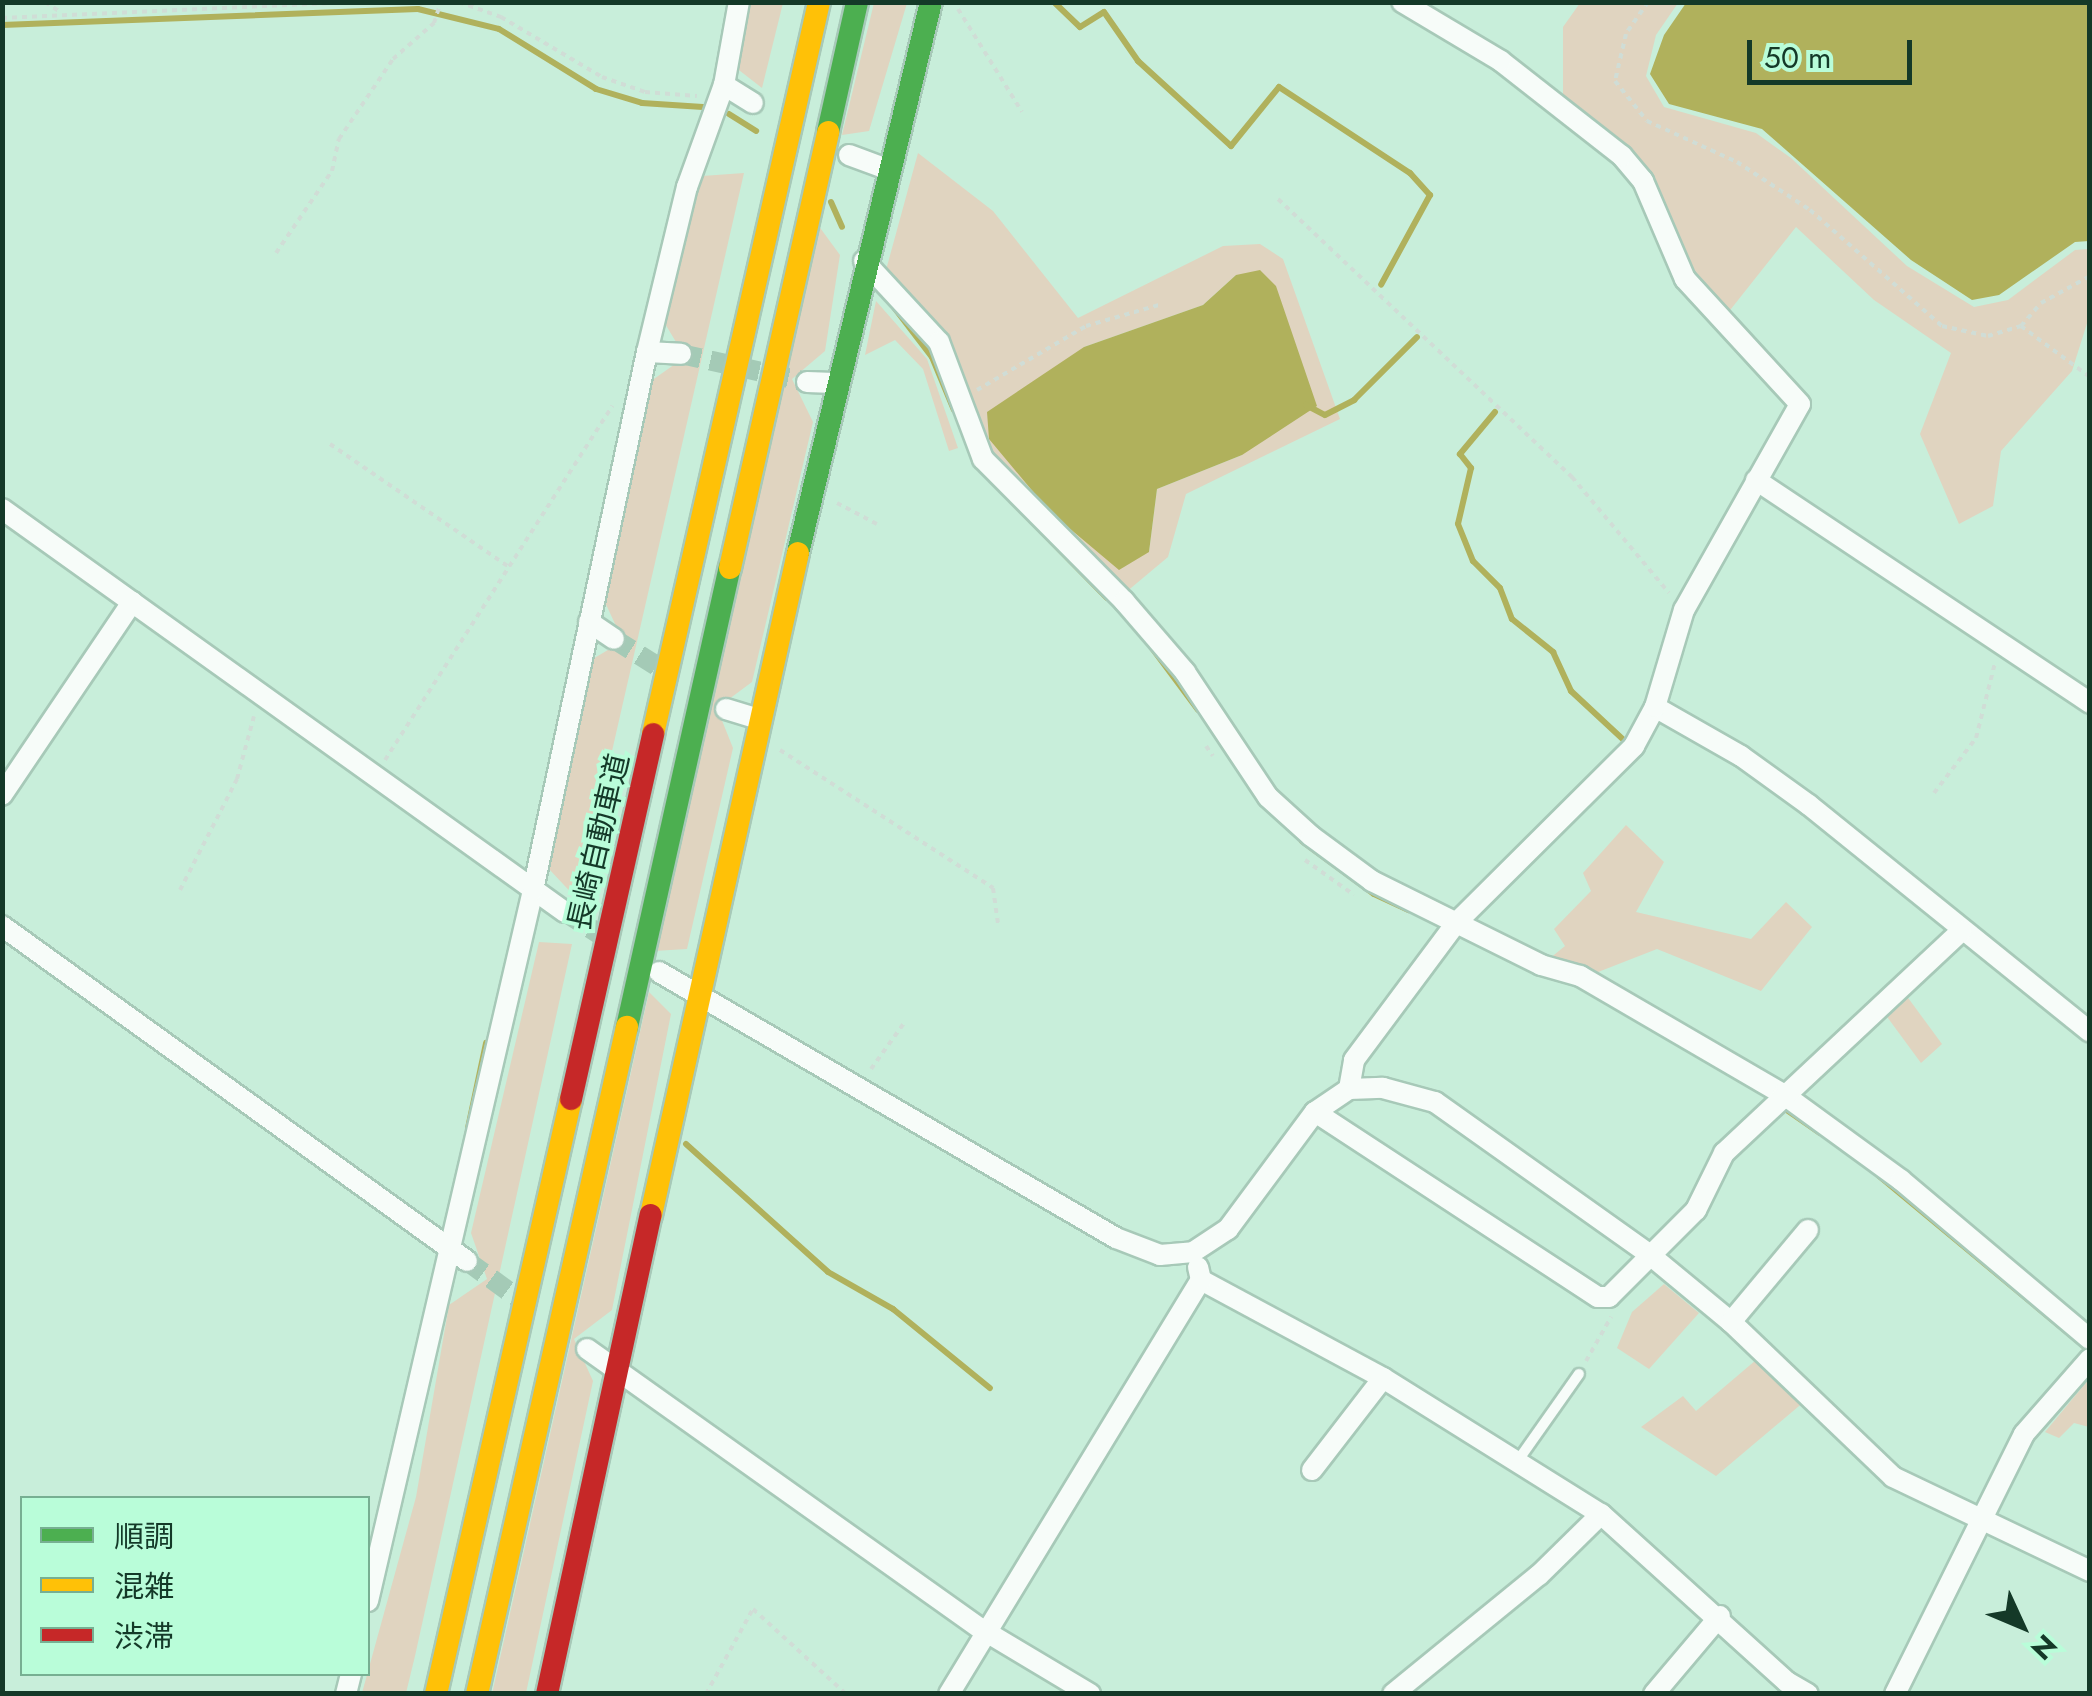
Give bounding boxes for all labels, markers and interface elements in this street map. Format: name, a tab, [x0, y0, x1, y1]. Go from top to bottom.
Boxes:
scale bar	[1752, 20, 1917, 82]
text: 50 m	[1764, 36, 1831, 79]
street label: 長崎自動車道	[561, 750, 637, 934]
legend	[20, 1496, 370, 1676]
text: 順調	[114, 1515, 174, 1558]
text: 混雑	[114, 1565, 174, 1608]
north arrow	[1972, 1576, 2072, 1676]
text: 渋滞	[114, 1615, 174, 1658]
text: N	[2021, 1625, 2066, 1669]

